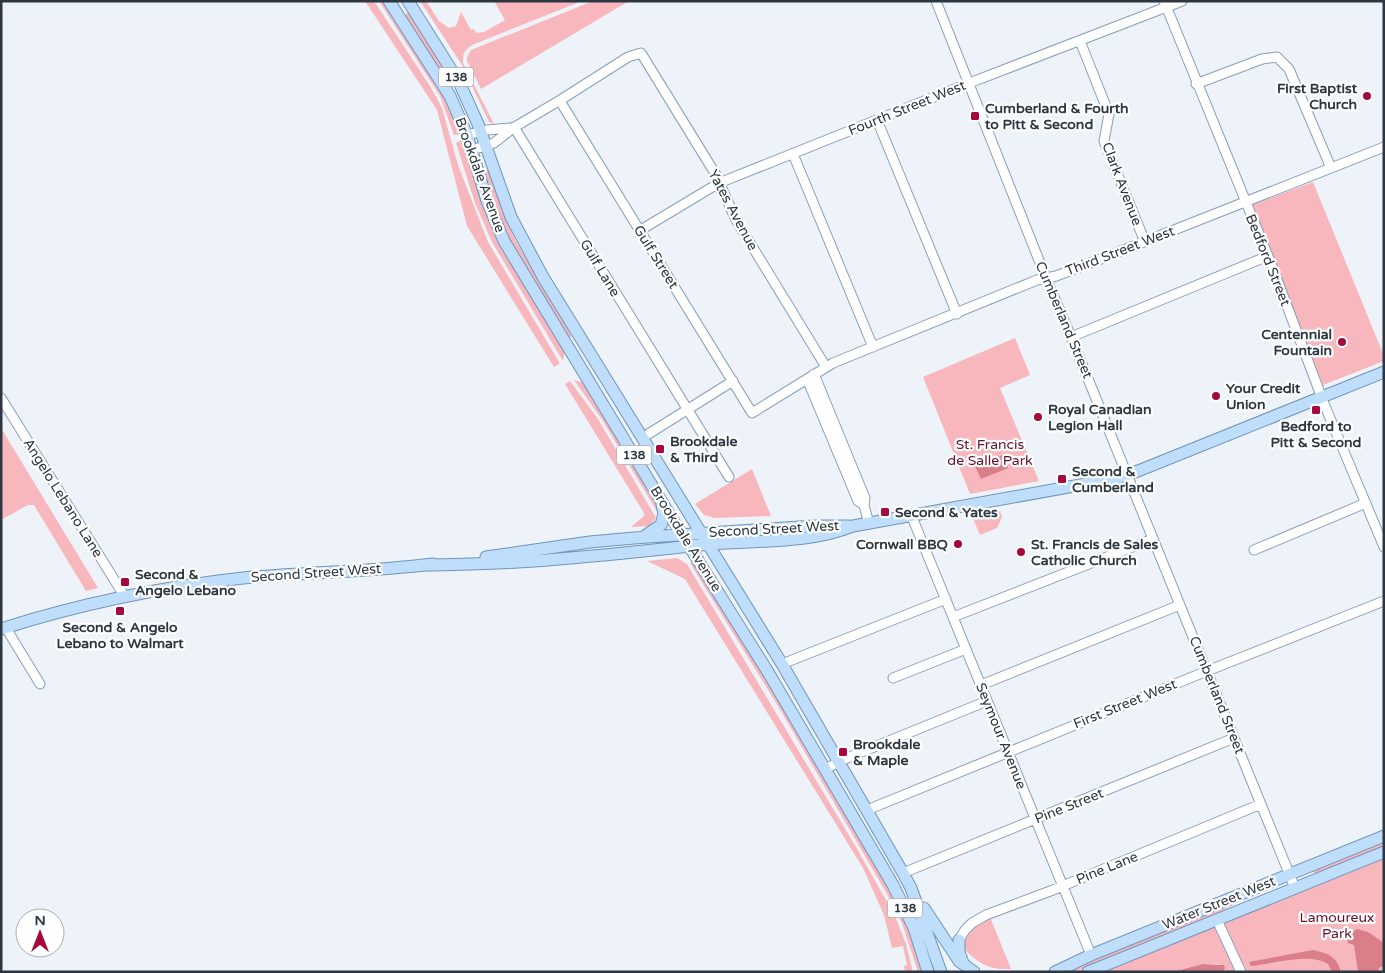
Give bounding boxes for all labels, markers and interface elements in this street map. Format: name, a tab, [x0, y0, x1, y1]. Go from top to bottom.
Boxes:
road number: 138	[438, 68, 474, 86]
street label: Fourth Street West	[846, 76, 969, 139]
place label: First Baptist Church	[1277, 80, 1358, 113]
marker: First Baptist Church	[1361, 90, 1373, 102]
place label: Cumberland & Fourth to Pitt & Second	[984, 100, 1129, 133]
marker: Cumberland & Fourth to Pitt & Second	[969, 110, 981, 122]
street label: Brookdale Avenue	[451, 115, 509, 235]
street label: Clark Avenue	[1098, 140, 1146, 228]
street label: Yates Avenue	[705, 167, 761, 253]
street label: Bedford Street	[1242, 212, 1294, 309]
street label: Gulf Street	[630, 222, 683, 292]
street label: Third Street West	[1063, 222, 1177, 280]
street label: Gulf Lane	[576, 236, 624, 300]
street label: Cumberland Street	[1032, 259, 1097, 382]
place label: Centennial Fountain	[1261, 326, 1332, 359]
marker: Centennial Fountain	[1336, 336, 1348, 348]
place label: Your Credit Union	[1226, 380, 1301, 413]
marker: Your Credit Union	[1210, 390, 1222, 402]
place label: Royal Canadian Legion Hall	[1048, 401, 1152, 434]
marker: Bedford to Pitt & Second	[1310, 404, 1322, 416]
marker: Royal Canadian Legion Hall	[1032, 411, 1044, 423]
place label: Bedford to Pitt & Second	[1271, 418, 1362, 451]
place label: Brookdale & Third	[670, 433, 737, 466]
street label: Angelo Lebano Lane	[19, 435, 107, 561]
park label: St. Francis de Salle Park	[947, 436, 1033, 469]
marker: Brookdale & Third	[654, 443, 666, 455]
road number: 138	[616, 446, 652, 464]
place label: Second & Cumberland	[1072, 463, 1154, 496]
marker: Second & Cumberland	[1056, 473, 1068, 485]
street label: Brookdale Avenue	[647, 483, 725, 595]
place label: Second & Yates	[895, 504, 998, 521]
marker: Second & Yates	[879, 506, 891, 518]
street label: Second Street West	[708, 517, 840, 541]
place label: Cornwall BBQ	[856, 536, 948, 553]
place label: St. Francis de Sales Catholic Church	[1031, 536, 1158, 569]
marker: Cornwall BBQ	[952, 538, 964, 550]
marker: St. Francis de Sales Catholic Church	[1015, 546, 1027, 558]
street label: Second Street West	[250, 560, 382, 586]
place label: Second & Angelo Lebano	[135, 566, 236, 599]
marker: Second & Angelo Lebano	[119, 576, 131, 588]
marker: Second & Angelo Lebano to Walmart	[114, 605, 126, 617]
place label: Second & Angelo Lebano to Walmart	[56, 619, 184, 652]
street label: Cumberland Street	[1186, 634, 1249, 757]
street label: First Street West	[1071, 675, 1180, 732]
street label: Seymour Avenue	[972, 680, 1030, 792]
place label: Brookdale & Maple	[853, 736, 920, 769]
marker: Brookdale & Maple	[837, 746, 849, 758]
street label: Pine Street	[1032, 784, 1107, 828]
street label: Pine Lane	[1074, 848, 1141, 888]
street label: Water Street West	[1160, 872, 1279, 933]
road number: 138	[888, 898, 922, 918]
north arrow	[15, 908, 65, 958]
park label: Lamoureux Park	[1300, 909, 1374, 942]
text: N	[34, 912, 46, 929]

